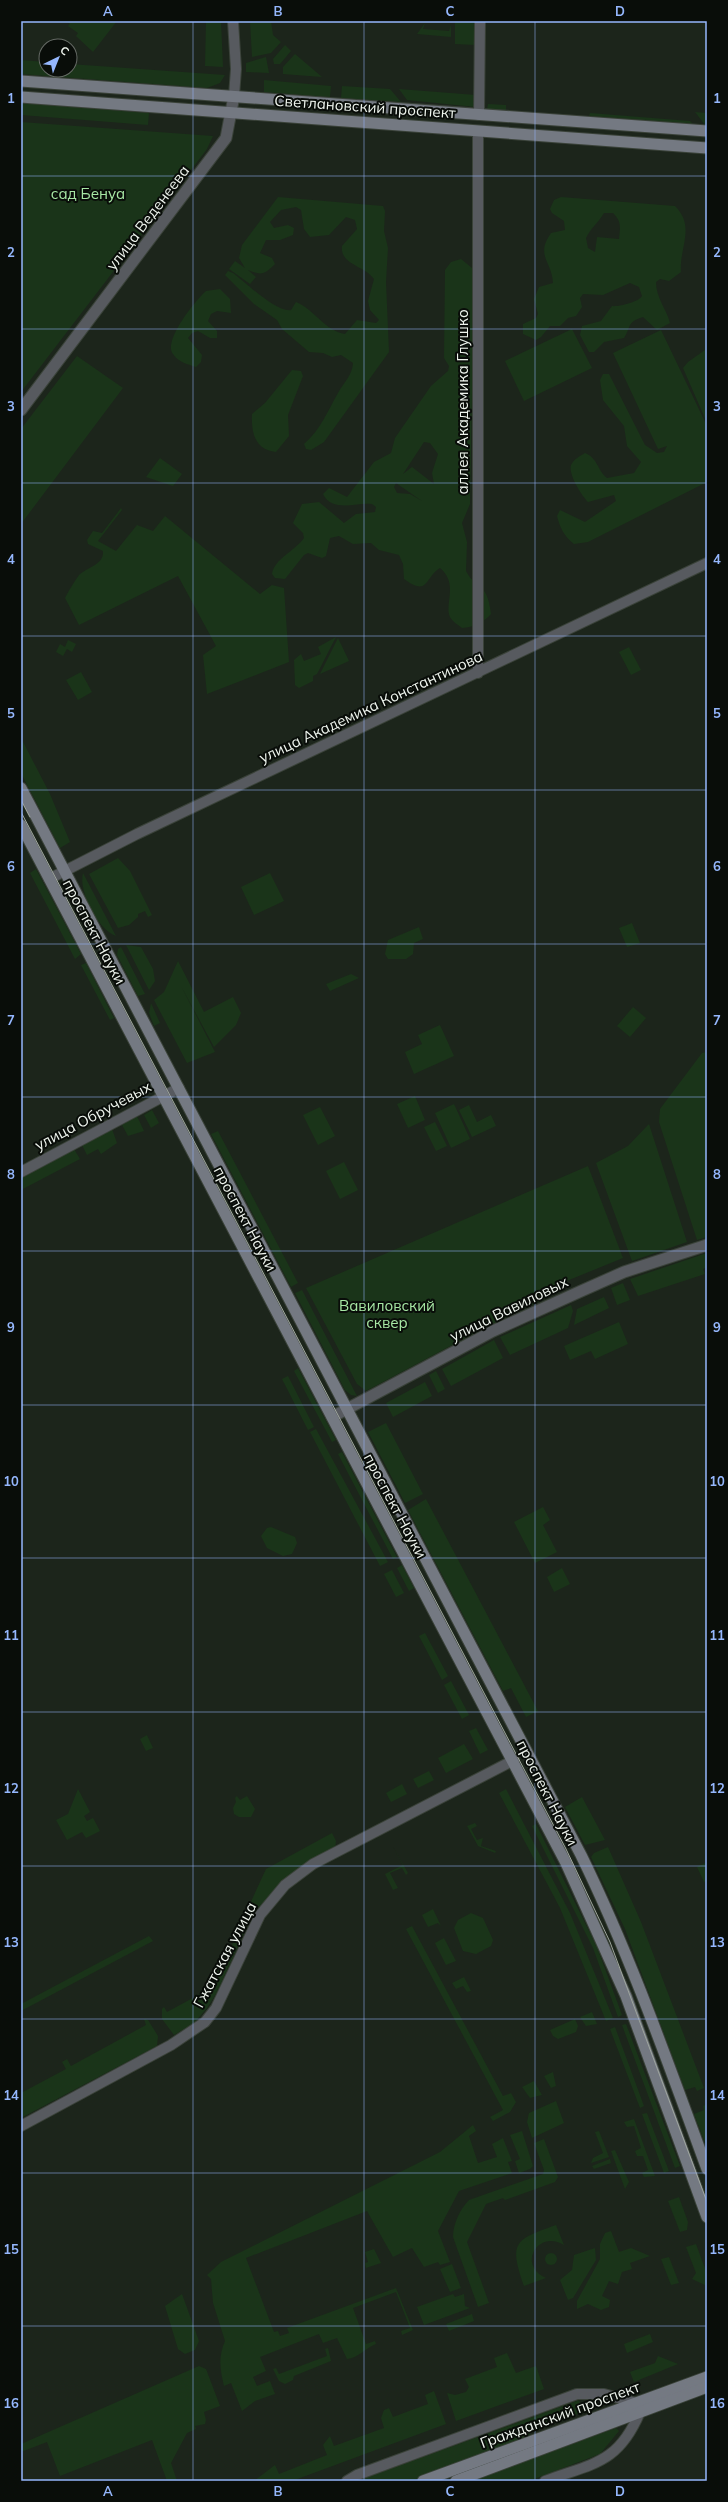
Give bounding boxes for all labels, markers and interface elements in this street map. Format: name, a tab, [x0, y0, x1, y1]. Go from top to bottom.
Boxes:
text: A	[103, 3, 113, 19]
text: B	[274, 3, 283, 19]
text: C	[446, 3, 455, 19]
text: D	[615, 3, 625, 19]
north arrow	[38, 38, 78, 78]
text: С	[57, 43, 73, 59]
text: 1	[7, 90, 15, 106]
text: 1	[713, 90, 721, 106]
street label: Светлановский проспект	[274, 91, 456, 122]
street label: улица Веденеева	[102, 161, 193, 274]
park label: сад Бенуа	[51, 184, 125, 203]
text: 2	[7, 244, 15, 260]
text: 2	[713, 244, 721, 260]
street label: аллея Академика Глушко	[453, 309, 472, 495]
text: 3	[7, 398, 15, 414]
text: 3	[713, 398, 721, 414]
text: 4	[7, 551, 15, 567]
text: 4	[713, 551, 721, 567]
street label: улица Академика Константинова	[256, 646, 486, 767]
text: 5	[7, 705, 15, 721]
text: 5	[713, 705, 721, 721]
text: 6	[7, 858, 15, 874]
text: 6	[713, 858, 721, 874]
street label: проспект Науки	[59, 876, 130, 988]
text: 7	[7, 1012, 15, 1028]
text: 7	[713, 1012, 721, 1028]
street label: улица Обручевых	[31, 1077, 154, 1154]
street label: проспект Науки	[210, 1163, 281, 1275]
text: 8	[7, 1166, 15, 1182]
text: 8	[713, 1166, 721, 1182]
street label: улица Вавиловых	[446, 1272, 571, 1345]
park label: Вавиловский сквер	[339, 1296, 435, 1332]
text: 9	[7, 1319, 15, 1335]
text: 9	[713, 1319, 721, 1335]
street label: проспект Науки	[360, 1450, 431, 1562]
text: 10	[3, 1473, 19, 1489]
text: 10	[709, 1473, 725, 1489]
text: 11	[3, 1627, 19, 1643]
text: 11	[709, 1627, 725, 1643]
street label: проспект Науки	[513, 1737, 582, 1849]
text: 12	[3, 1780, 19, 1796]
text: 12	[709, 1780, 725, 1796]
street label: Гжатская улица	[189, 1899, 260, 2011]
text: 13	[3, 1934, 19, 1950]
text: 13	[709, 1934, 725, 1950]
text: 14	[3, 2087, 19, 2103]
text: 14	[709, 2087, 725, 2103]
text: 15	[3, 2241, 19, 2257]
text: 15	[709, 2241, 725, 2257]
street label: Гражданский проспект	[477, 2377, 643, 2452]
text: 16	[3, 2395, 19, 2411]
text: 16	[709, 2395, 725, 2411]
text: A	[103, 2483, 113, 2499]
text: B	[274, 2483, 283, 2499]
text: C	[446, 2483, 455, 2499]
text: D	[615, 2483, 625, 2499]

